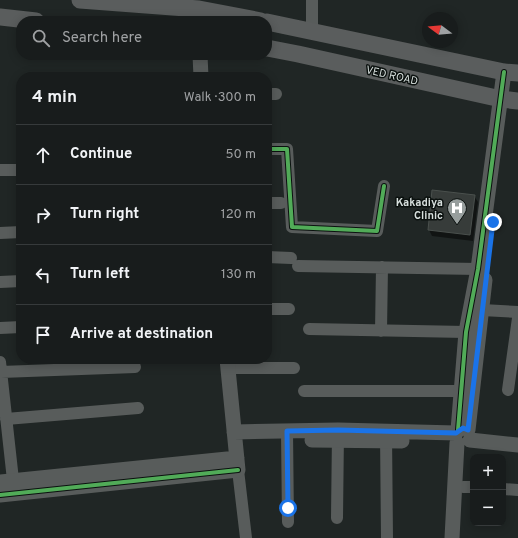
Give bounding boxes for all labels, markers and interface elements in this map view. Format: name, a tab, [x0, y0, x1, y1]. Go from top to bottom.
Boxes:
north arrow	[422, 12, 458, 48]
search box	[16, 16, 272, 60]
icon: search	[30, 27, 52, 49]
text: Search here	[62, 29, 142, 48]
street label: VED ROAD	[364, 63, 419, 89]
text: 4 min	[32, 87, 77, 109]
text: Walk · 300 m	[184, 90, 256, 106]
icon: ahead	[32, 144, 54, 166]
text: Continue	[70, 145, 132, 164]
text: 50 m	[226, 147, 256, 163]
place label: Kakadiya Clinic	[396, 196, 443, 223]
hospital icon: Kakadiya Clinic	[446, 197, 468, 225]
icon: right	[32, 204, 54, 226]
text: Turn right	[70, 205, 139, 224]
text: 120 m	[221, 207, 256, 223]
route end	[484, 213, 502, 231]
icon: left	[32, 264, 54, 286]
text: Turn left	[70, 265, 130, 284]
text: 130 m	[221, 267, 256, 283]
icon: arrive	[32, 324, 54, 346]
text: Arrive at destination	[70, 325, 213, 344]
map controls	[470, 454, 506, 526]
button: +	[470, 454, 506, 490]
button: −	[470, 490, 506, 526]
route start	[279, 499, 297, 517]

